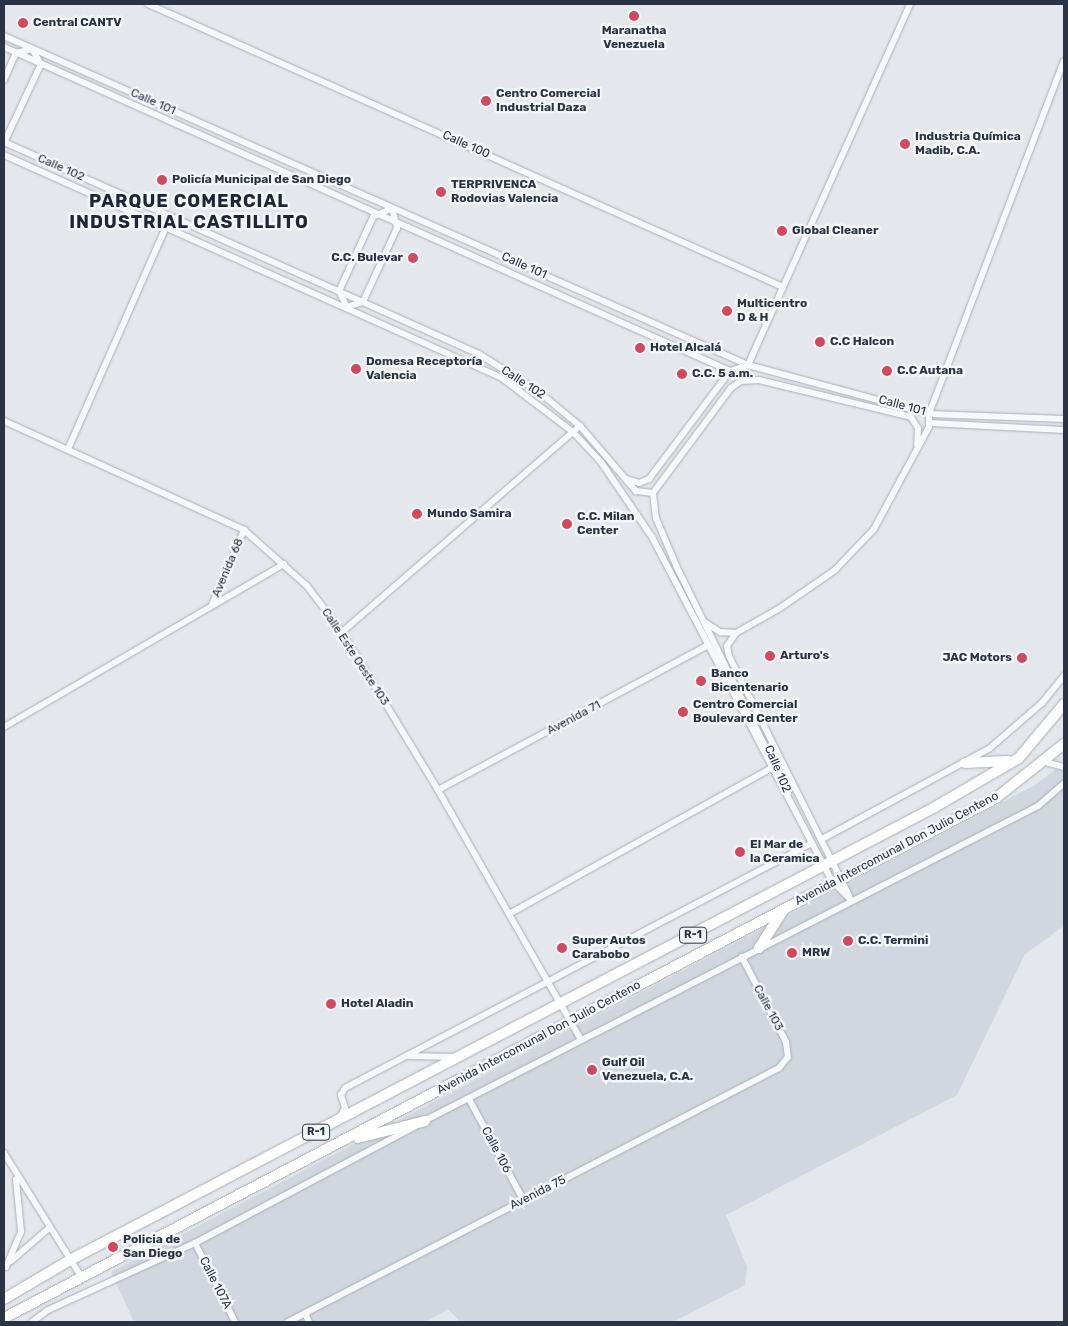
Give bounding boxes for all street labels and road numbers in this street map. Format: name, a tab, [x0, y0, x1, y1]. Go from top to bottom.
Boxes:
street label: Calle 101	[128, 86, 178, 118]
street label: Calle 100	[440, 128, 492, 162]
street label: Calle 102	[35, 151, 87, 185]
street label: Calle 101	[499, 250, 549, 282]
street label: Calle 102	[498, 363, 548, 403]
street label: Calle 101	[877, 393, 927, 419]
street label: Avenida 68	[209, 536, 247, 600]
street label: Calle Este Oeste 103	[318, 606, 392, 708]
street label: Avenida 71	[545, 698, 603, 738]
street label: Calle 102	[761, 743, 793, 795]
street label: Avenida Intercomunal Don Julio Centeno	[793, 789, 1001, 909]
road number: R-1	[678, 926, 708, 944]
street label: Avenida Intercomunal Don Julio Centeno	[435, 978, 643, 1098]
street label: Calle 103	[750, 983, 786, 1033]
road number: R-1	[301, 1124, 331, 1140]
street label: Calle 106	[478, 1125, 514, 1175]
street label: Avenida 75	[508, 1173, 568, 1213]
street label: Calle 107A	[196, 1255, 234, 1311]

